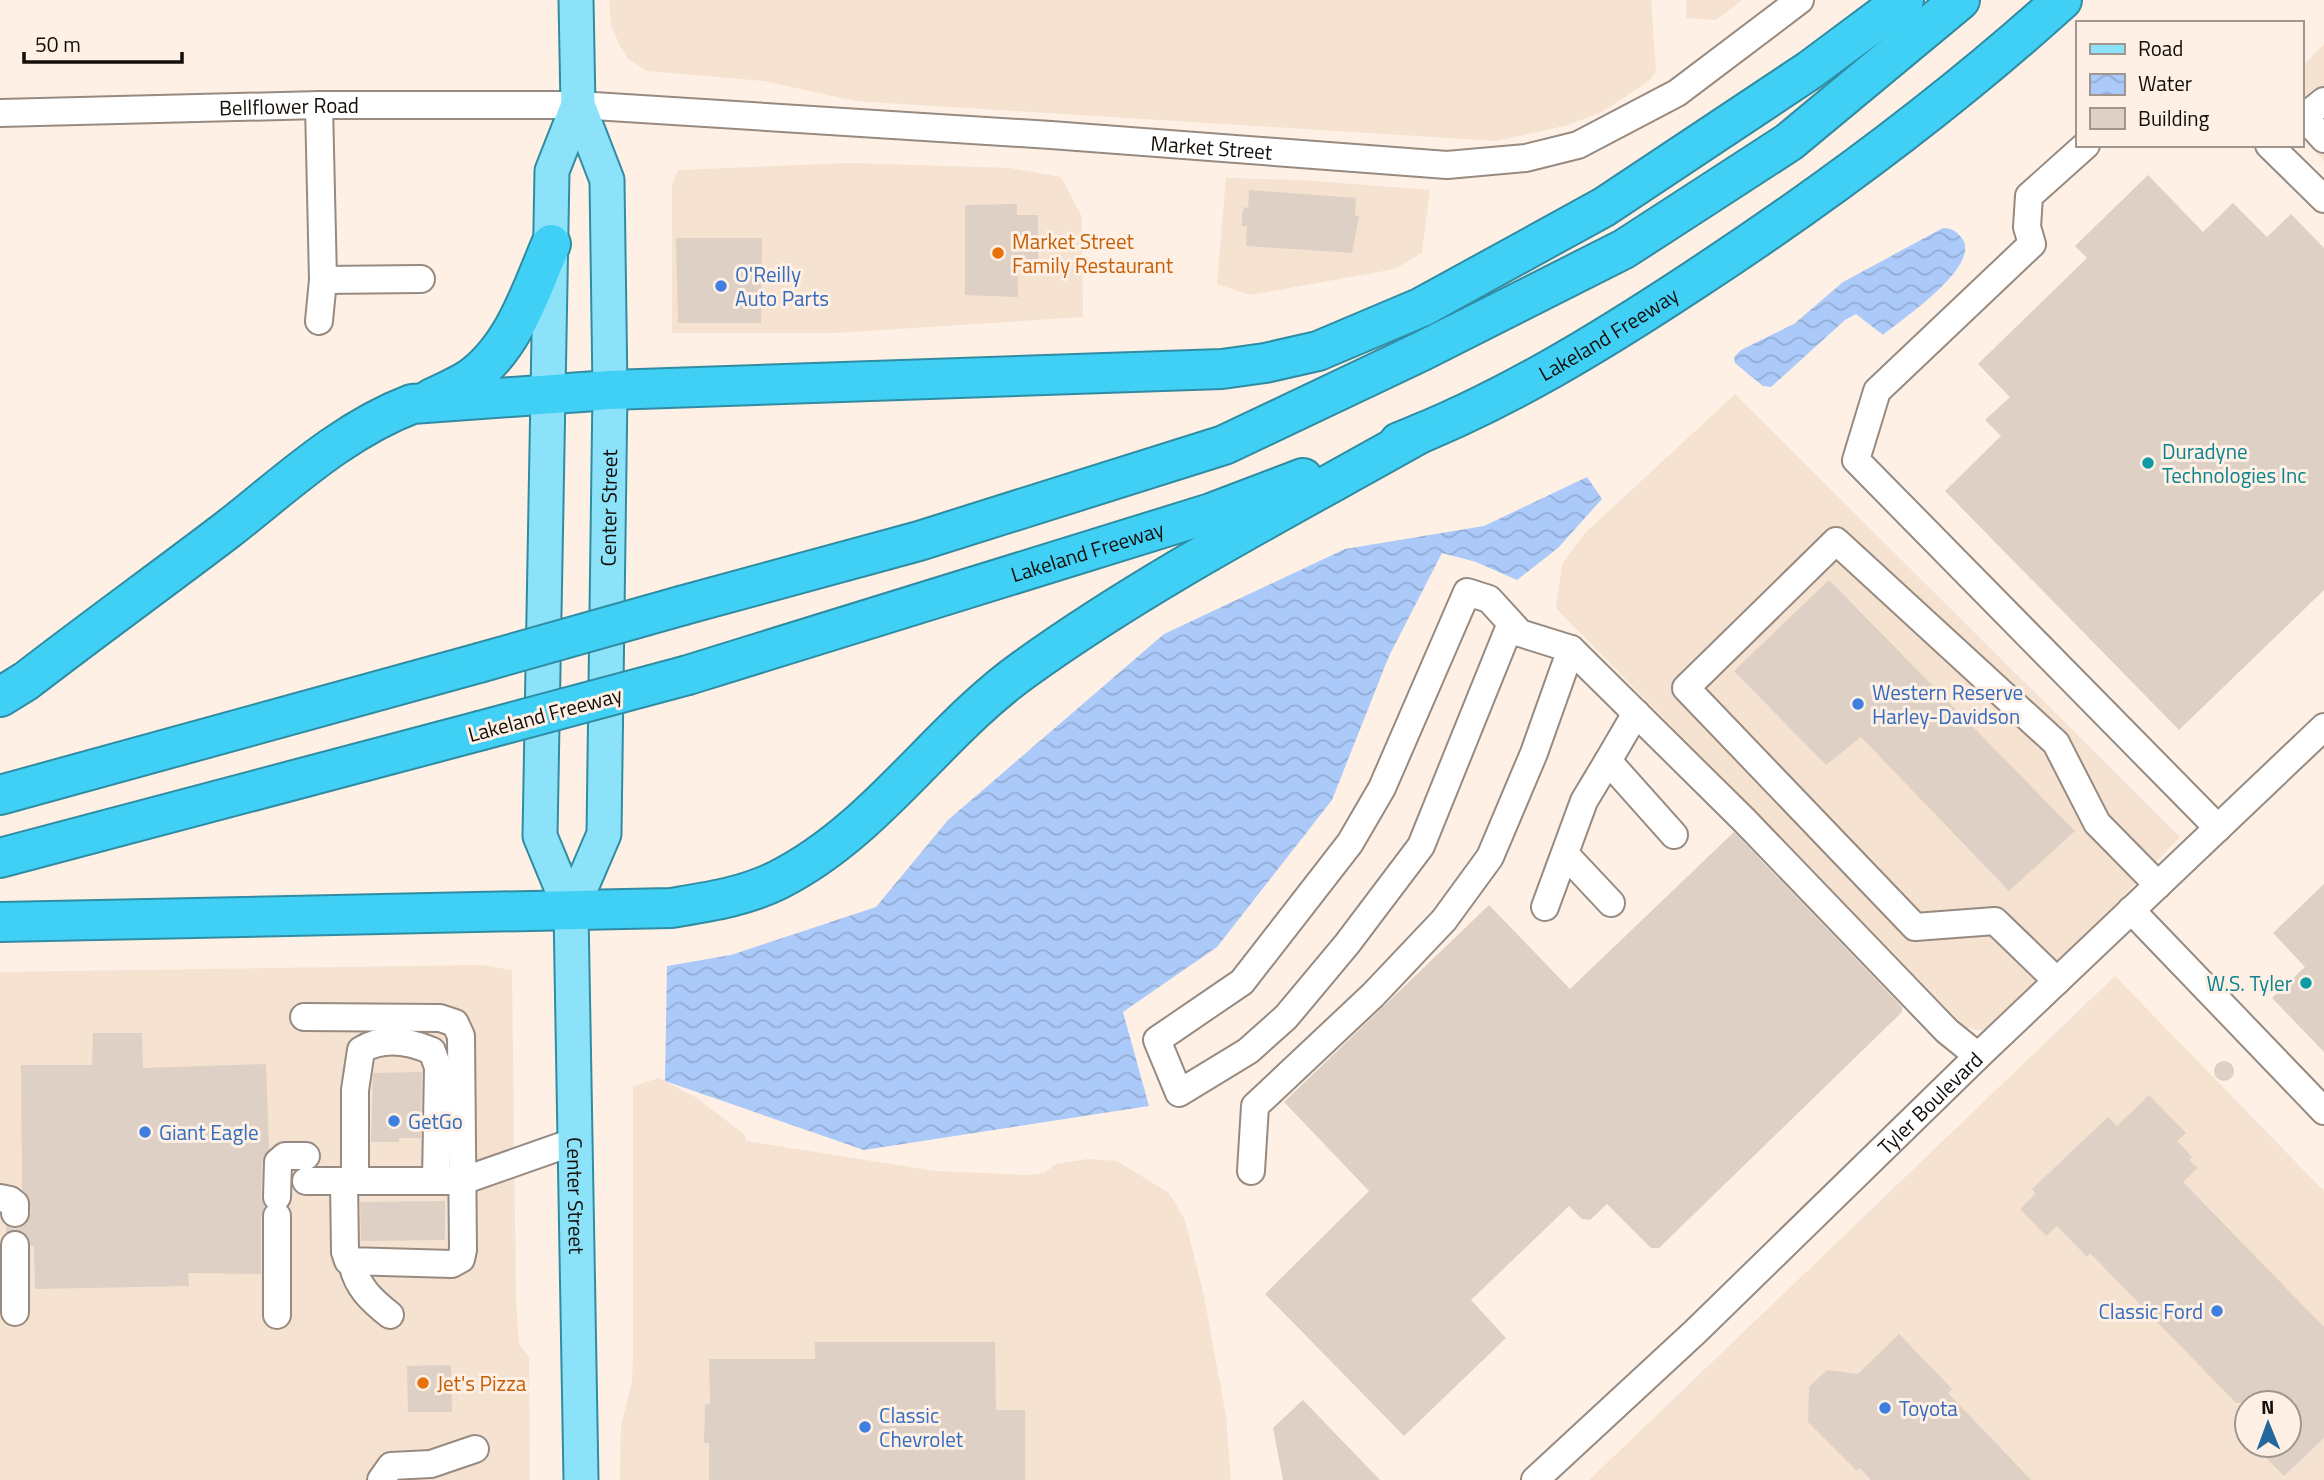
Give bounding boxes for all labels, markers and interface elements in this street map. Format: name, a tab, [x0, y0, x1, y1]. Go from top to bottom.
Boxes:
scale bar	[24, 21, 182, 65]
legend	[2076, 21, 2303, 147]
text: 50 m	[35, 28, 81, 60]
text: Road	[2138, 32, 2183, 64]
text: Water	[2138, 67, 2192, 99]
street label: Bellflower Road	[219, 89, 359, 124]
text: Building	[2138, 102, 2210, 134]
street label: Market Street	[1149, 127, 1274, 168]
place label: Market Street Family Restaurant	[1012, 225, 1174, 281]
marker: Market Street Family Restaurant	[990, 245, 1006, 261]
place label: O'Reilly Auto Parts	[735, 258, 829, 314]
marker: O'Reilly Auto Parts	[713, 278, 729, 294]
street label: Lakeland Freeway	[1533, 279, 1685, 389]
place label: Duradyne Technologies Inc	[2162, 435, 2306, 491]
street label: Center Street	[592, 448, 625, 567]
marker: Duradyne Technologies Inc	[2140, 455, 2156, 471]
street label: Lakeland Freeway	[1007, 513, 1168, 590]
place label: Western Reserve Harley-Davidson	[1872, 676, 2023, 732]
street label: Lakeland Freeway	[464, 678, 626, 750]
marker: Western Reserve Harley-Davidson	[1850, 696, 1866, 712]
place label: W.S. Tyler	[2207, 967, 2292, 999]
marker: W.S. Tyler	[2298, 975, 2314, 991]
street label: Tyler Boulevard	[1870, 1044, 1990, 1162]
place label: GetGo	[408, 1105, 463, 1137]
marker: GetGo	[386, 1113, 402, 1129]
place label: Giant Eagle	[159, 1116, 259, 1148]
marker: Giant Eagle	[137, 1124, 153, 1140]
street label: Center Street	[559, 1137, 593, 1255]
place label: Classic Ford	[2098, 1295, 2203, 1327]
marker: Classic Ford	[2209, 1303, 2225, 1319]
place label: Jet's Pizza	[437, 1367, 527, 1399]
marker: Jet's Pizza	[415, 1375, 431, 1391]
north arrow	[2233, 1389, 2303, 1459]
place label: Toyota	[1899, 1392, 1958, 1424]
text: N	[2261, 1392, 2275, 1421]
place label: Classic Chevrolet	[879, 1399, 964, 1455]
marker: Toyota	[1877, 1400, 1893, 1416]
marker: Classic Chevrolet	[857, 1419, 873, 1435]

